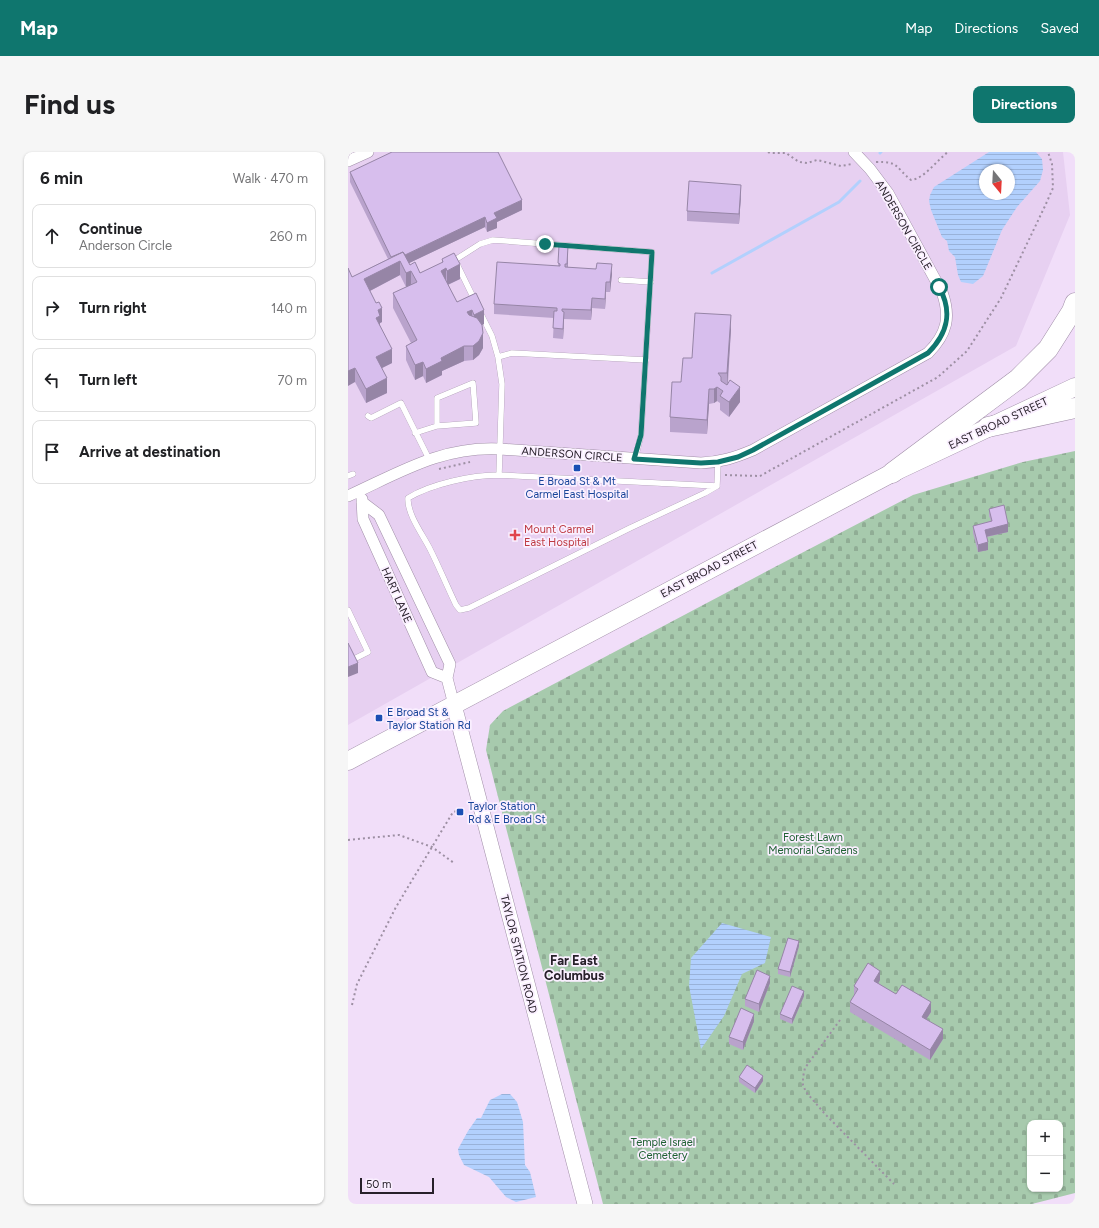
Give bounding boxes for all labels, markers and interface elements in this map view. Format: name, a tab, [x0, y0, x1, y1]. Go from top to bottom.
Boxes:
text: Map	[20, 17, 58, 40]
text: Map	[905, 20, 933, 37]
text: Directions	[955, 20, 1018, 37]
text: Saved	[1040, 20, 1079, 37]
button: Directions	[973, 86, 1075, 123]
text: Find us	[24, 87, 115, 121]
north arrow	[979, 164, 1015, 200]
text: 6 min	[40, 168, 83, 188]
text: Walk · 470 m	[233, 171, 308, 186]
street label: ANDERSON CIRCLE	[873, 178, 935, 272]
text: Continue	[79, 220, 142, 238]
icon: ahead	[41, 225, 63, 247]
text: 260 m	[270, 229, 307, 244]
route end	[536, 235, 554, 253]
text: Anderson Circle	[79, 238, 172, 253]
route start	[930, 278, 948, 296]
icon: right	[41, 297, 63, 319]
text: Turn right	[79, 299, 147, 317]
text: 140 m	[271, 301, 307, 316]
icon: left	[41, 369, 63, 391]
text: Turn left	[79, 371, 137, 389]
text: 70 m	[277, 373, 307, 388]
street label: EAST BROAD STREET	[946, 395, 1050, 452]
icon: arrive	[41, 441, 63, 463]
text: Arrive at destination	[79, 443, 220, 461]
street label: ANDERSON CIRCLE	[521, 444, 623, 465]
marker: E Broad St & Mt Carmel East Hospital	[572, 463, 582, 473]
place label: E Broad St & Mt Carmel East Hospital	[526, 475, 628, 501]
place label: Mount Carmel East Hospital	[524, 523, 594, 549]
marker: Mount Carmel East Hospital	[509, 529, 521, 541]
street label: EAST BROAD STREET	[658, 538, 760, 601]
street label: HART LANE	[378, 565, 415, 625]
place label: E Broad St & Taylor Station Rd	[387, 706, 471, 732]
marker: E Broad St & Taylor Station Rd	[374, 713, 384, 723]
place label: Taylor Station Rd & E Broad St	[468, 800, 546, 826]
marker: Taylor Station Rd & E Broad St	[455, 807, 465, 817]
park label: Forest Lawn Memorial Gardens	[768, 831, 858, 857]
street label: TAYLOR STATION ROAD	[497, 894, 540, 1015]
district label: Far East Columbus	[544, 953, 604, 983]
map controls	[1027, 1120, 1063, 1192]
button: +	[1027, 1120, 1063, 1156]
park label: Temple Israel Cemetery	[631, 1136, 695, 1162]
button: −	[1027, 1156, 1063, 1192]
scale bar	[360, 1176, 434, 1195]
text: 50 m	[366, 1178, 391, 1191]

